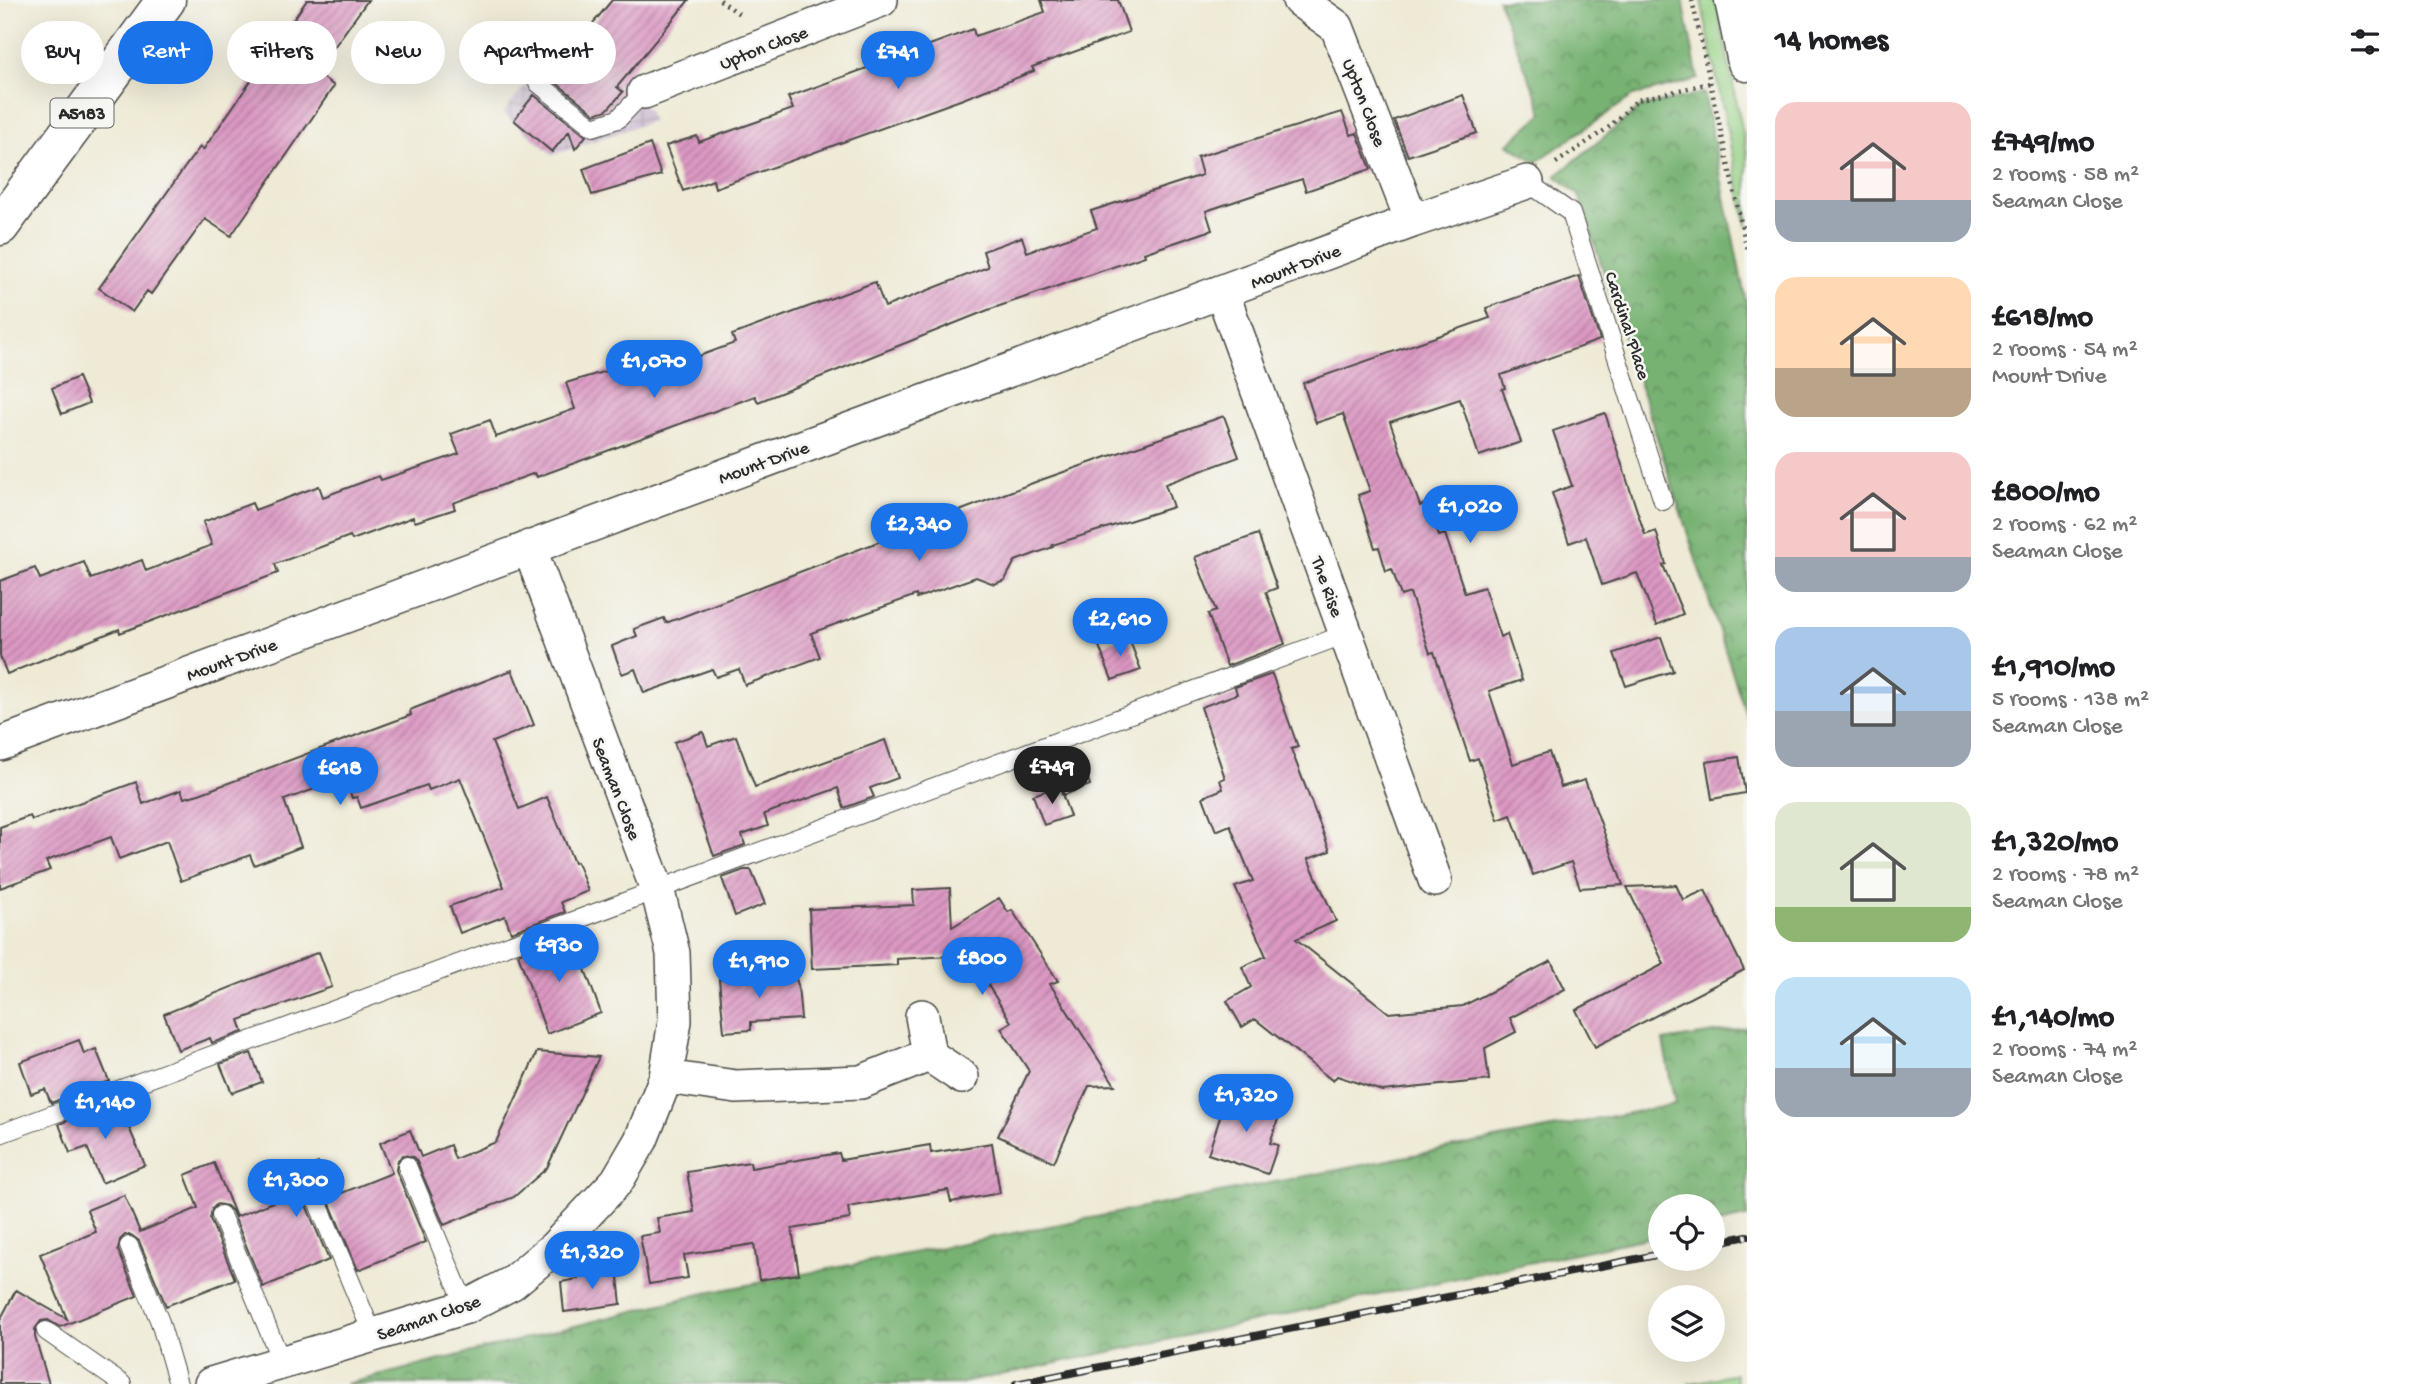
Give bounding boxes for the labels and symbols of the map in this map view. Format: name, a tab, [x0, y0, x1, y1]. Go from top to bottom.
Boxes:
street label: Upton Close	[717, 22, 812, 77]
pin: £741	[857, 32, 939, 91]
street label: Upton Close	[1335, 56, 1390, 151]
road number: A5183	[50, 98, 114, 128]
street label: Mount Drive	[1248, 241, 1345, 296]
street label: Cardinal Place	[1597, 269, 1654, 383]
pin: £1,070	[597, 340, 711, 400]
street label: Mount Drive	[716, 437, 813, 491]
pin: £1,020	[1413, 486, 1527, 545]
pin: £2,340	[862, 504, 976, 563]
street label: The Rise	[1304, 553, 1347, 621]
pin: £2,610	[1063, 598, 1177, 658]
street label: Mount Drive	[184, 634, 281, 688]
street label: Seaman Close	[585, 735, 645, 844]
pin: £749	[1011, 746, 1093, 806]
pin: £618	[299, 748, 381, 807]
pin: £930	[518, 925, 600, 984]
pin: £800	[941, 937, 1023, 997]
pin: £1,910	[702, 940, 816, 1000]
pin: £1,320	[1189, 1074, 1303, 1134]
pin: £1,140	[48, 1082, 162, 1141]
pin: £1,300	[239, 1160, 353, 1219]
pin: £1,320	[535, 1232, 649, 1291]
street label: Seaman Close	[374, 1291, 484, 1348]

